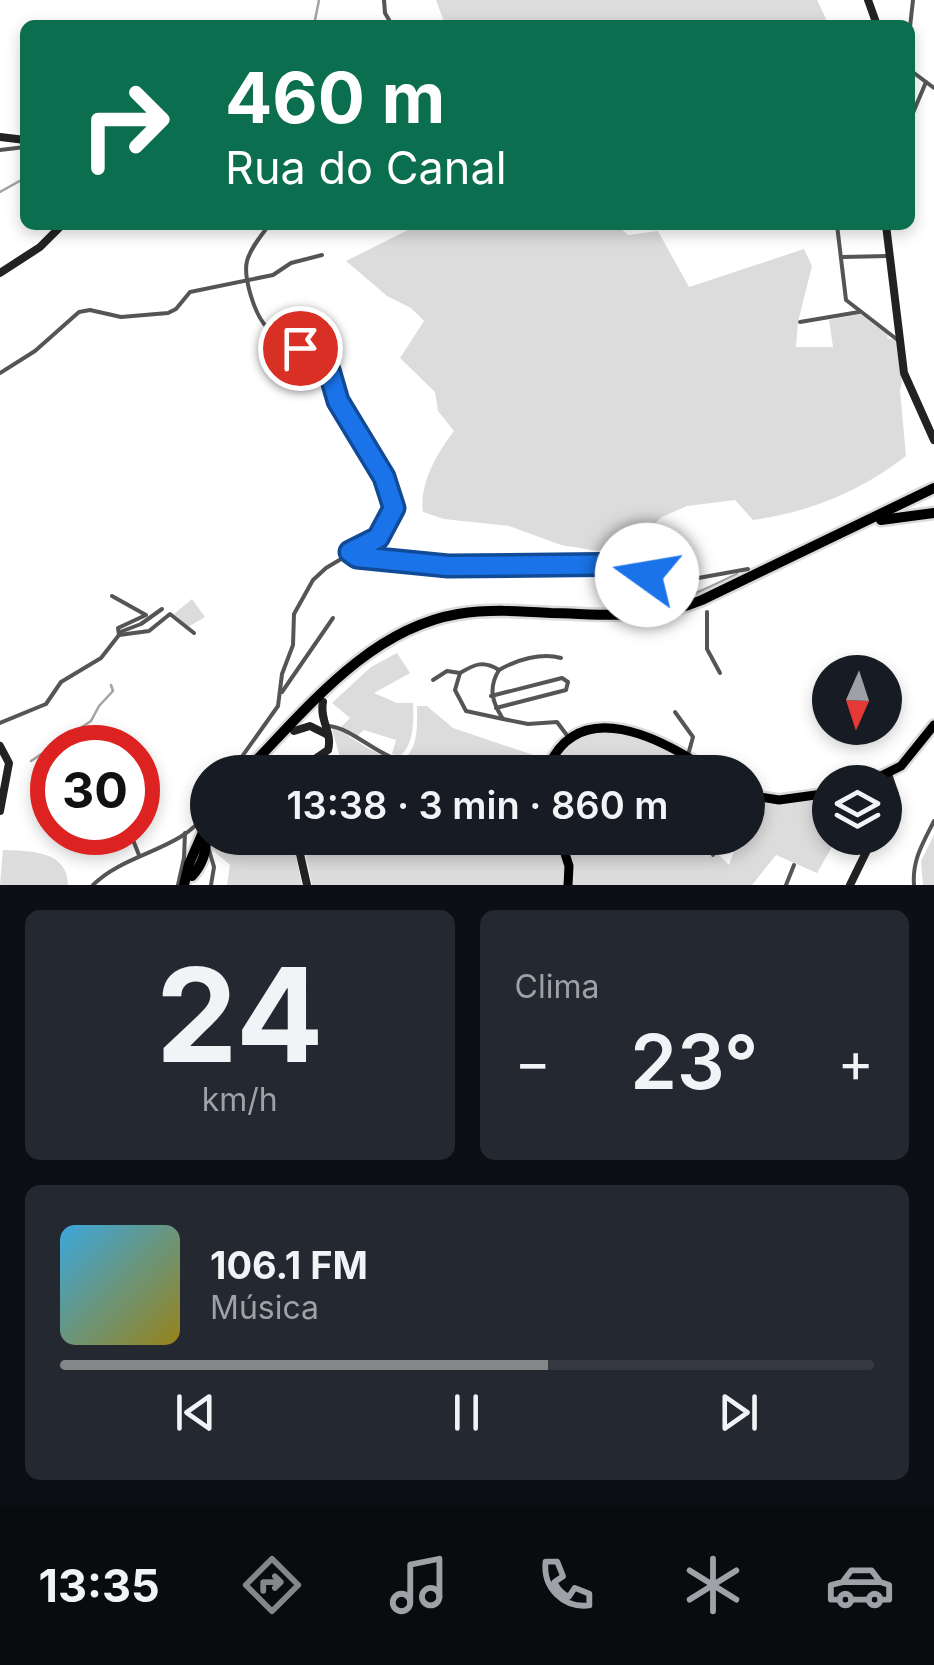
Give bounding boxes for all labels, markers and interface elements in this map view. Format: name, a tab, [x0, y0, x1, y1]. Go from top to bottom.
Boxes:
text: 460 m	[225, 55, 445, 140]
icon: right	[60, 60, 190, 190]
text: Rua do Canal	[225, 140, 507, 195]
pin	[258, 306, 343, 391]
icon: arrive	[273, 321, 328, 376]
position arrow	[595, 523, 699, 627]
north arrow	[812, 655, 902, 745]
map controls	[812, 655, 902, 855]
speed limit sign: 30	[30, 725, 160, 855]
button: layers	[812, 765, 902, 855]
text: 13:38 · 3 min · 860 m	[286, 782, 669, 828]
text: 24	[156, 936, 324, 1093]
text: Clima	[515, 967, 599, 1006]
text: 23°	[630, 1016, 758, 1107]
text: −	[515, 1029, 551, 1095]
text: +	[838, 1029, 874, 1095]
text: km/h	[202, 1080, 278, 1119]
text: 106.1 FM	[210, 1242, 368, 1288]
text: Música	[210, 1288, 319, 1327]
icon: previous	[168, 1385, 223, 1440]
icon: pause	[439, 1385, 494, 1440]
icon: next	[711, 1385, 766, 1440]
icon: directions	[237, 1550, 307, 1620]
icon: music	[384, 1550, 454, 1620]
icon: phone	[531, 1550, 601, 1620]
icon: climate	[678, 1550, 748, 1620]
icon: car	[825, 1550, 895, 1620]
text: 13:35	[39, 1558, 160, 1613]

